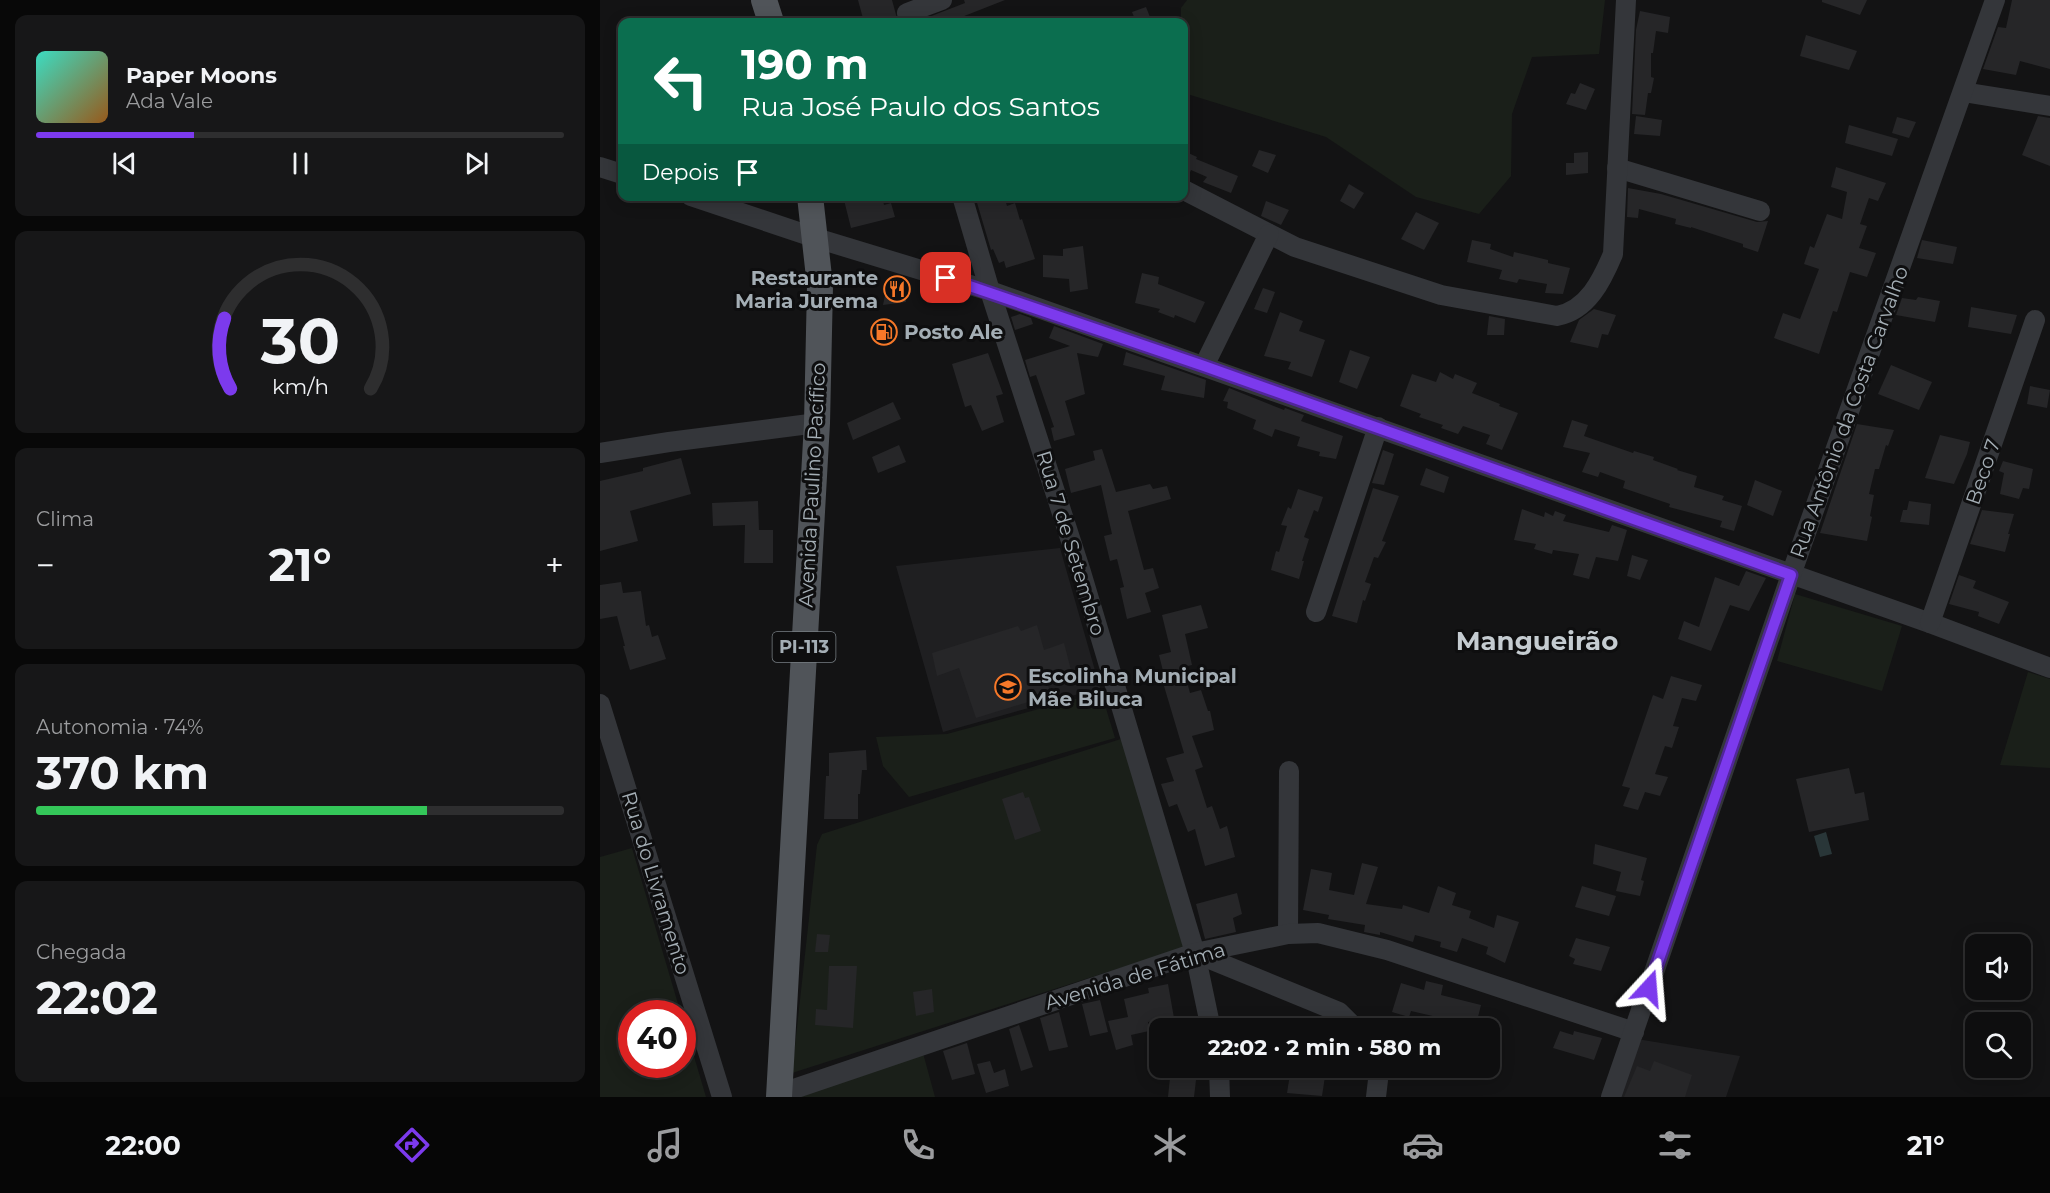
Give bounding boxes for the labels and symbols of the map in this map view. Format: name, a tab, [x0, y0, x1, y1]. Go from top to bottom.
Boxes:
pin	[920, 252, 971, 303]
street label: Rua Antônio da Costa Carvalho	[1785, 263, 1913, 561]
place label: Restaurante Maria Jurema	[735, 266, 878, 313]
restaurant icon: Restaurante Maria Jurema	[882, 274, 912, 304]
fuel station icon: Posto Ale	[869, 317, 899, 347]
place label: Posto Ale	[904, 320, 1003, 344]
street label: Avenida Paulino Pacífico	[794, 362, 830, 608]
street label: Beco 7	[1961, 436, 2005, 508]
street label: Rua 7 de Setembro	[1031, 448, 1111, 638]
district label: Mangueirão	[1456, 625, 1618, 657]
road number: PI-113	[772, 632, 836, 662]
place label: Escolinha Municipal Mãe Biluca	[1028, 664, 1237, 711]
school or university icon: Escolinha Municipal Mãe Biluca	[993, 672, 1023, 702]
street label: Rua do Livramento	[617, 788, 695, 978]
street label: Avenida de Fátima	[1042, 937, 1228, 1015]
position arrow	[1617, 956, 1681, 1020]
speed limit sign: 40	[618, 1000, 696, 1078]

